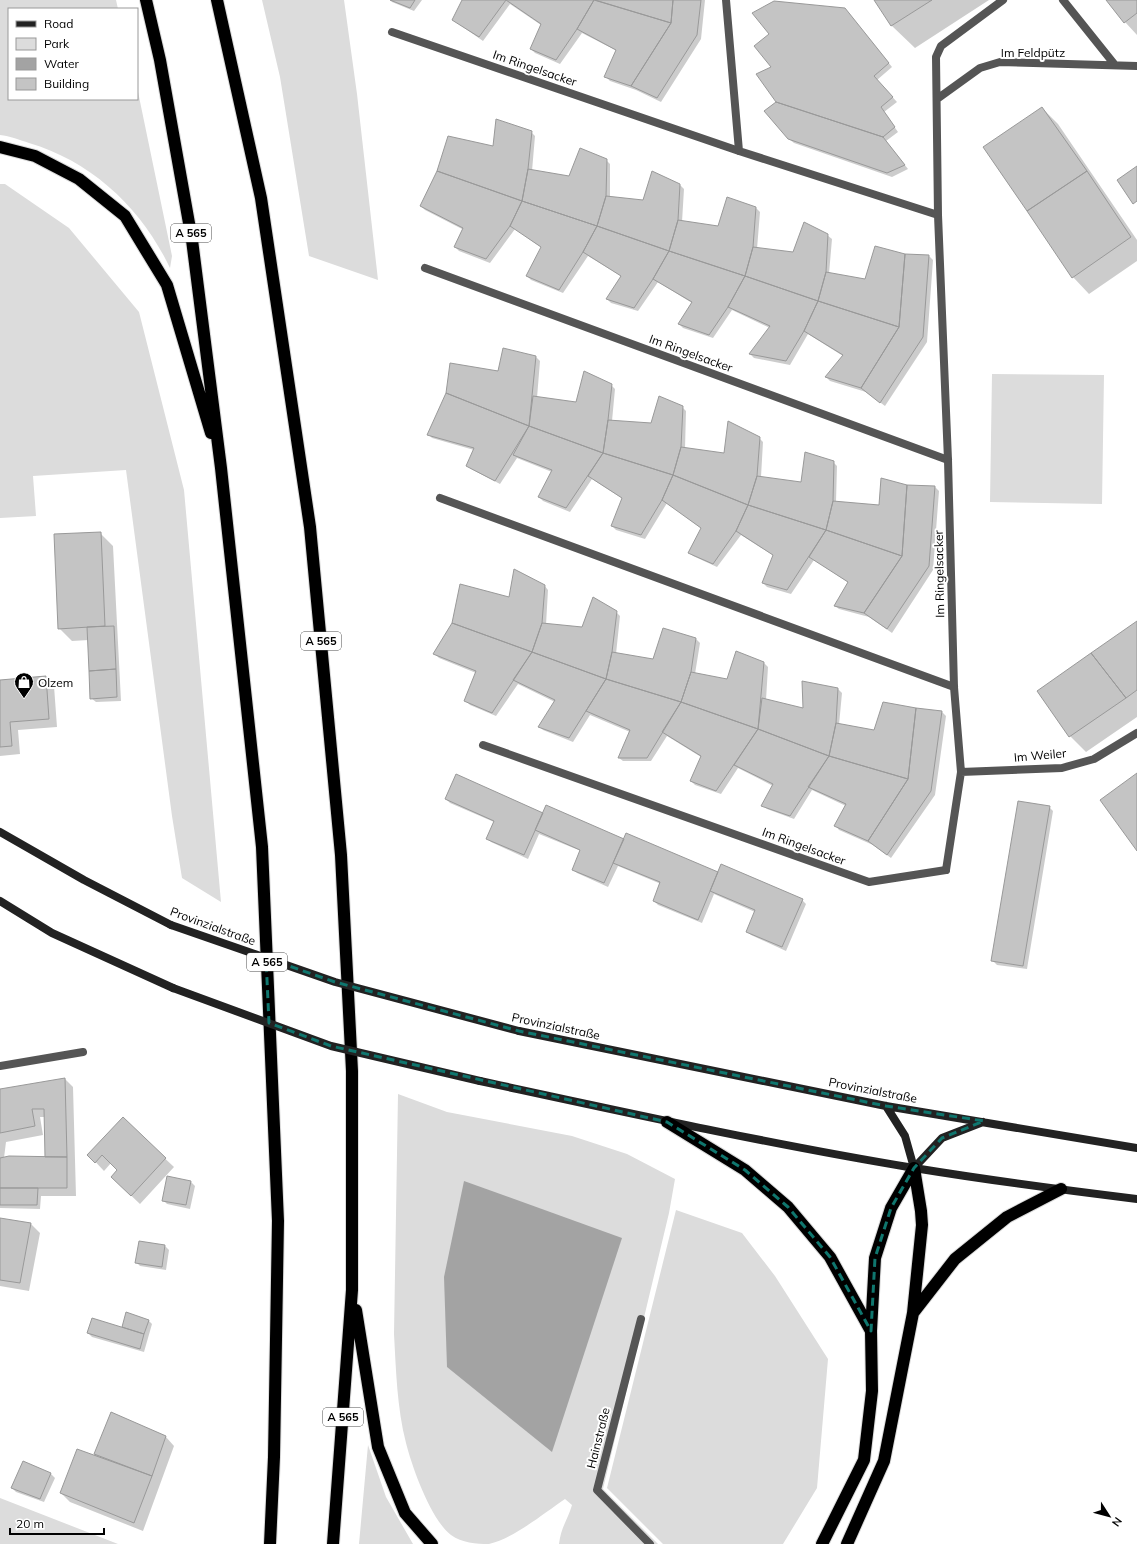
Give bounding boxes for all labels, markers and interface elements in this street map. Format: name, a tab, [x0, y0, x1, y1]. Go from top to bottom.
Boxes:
legend	[8, 8, 138, 100]
text: Road	[44, 16, 73, 31]
text: Park	[44, 36, 70, 51]
street label: Im Feldpütz	[1001, 45, 1065, 60]
street label: Im Ringelsacker	[491, 47, 579, 90]
text: Water	[44, 56, 80, 71]
text: Building	[44, 76, 89, 91]
road number: A 565	[171, 224, 211, 242]
street label: Im Ringelsacker	[647, 331, 735, 375]
street label: Im Ringelsacker	[931, 529, 947, 618]
road number: A 565	[301, 632, 341, 650]
shop icon: Olzem	[13, 671, 35, 699]
place label: Olzem	[38, 675, 73, 690]
street label: Im Weiler	[1013, 745, 1067, 765]
street label: Im Ringelsacker	[760, 824, 848, 868]
street label: Provinzialstraße	[168, 904, 258, 948]
road number: A 565	[247, 953, 287, 971]
street label: Provinzialstraße	[510, 1009, 602, 1043]
street label: Provinzialstraße	[827, 1074, 919, 1106]
street label: Hainstraße	[583, 1406, 613, 1470]
road number: A 565	[323, 1408, 363, 1426]
north arrow	[1089, 1496, 1129, 1536]
scale bar	[10, 1510, 104, 1536]
text: N	[1109, 1514, 1125, 1529]
text: 20 m	[16, 1516, 44, 1531]

